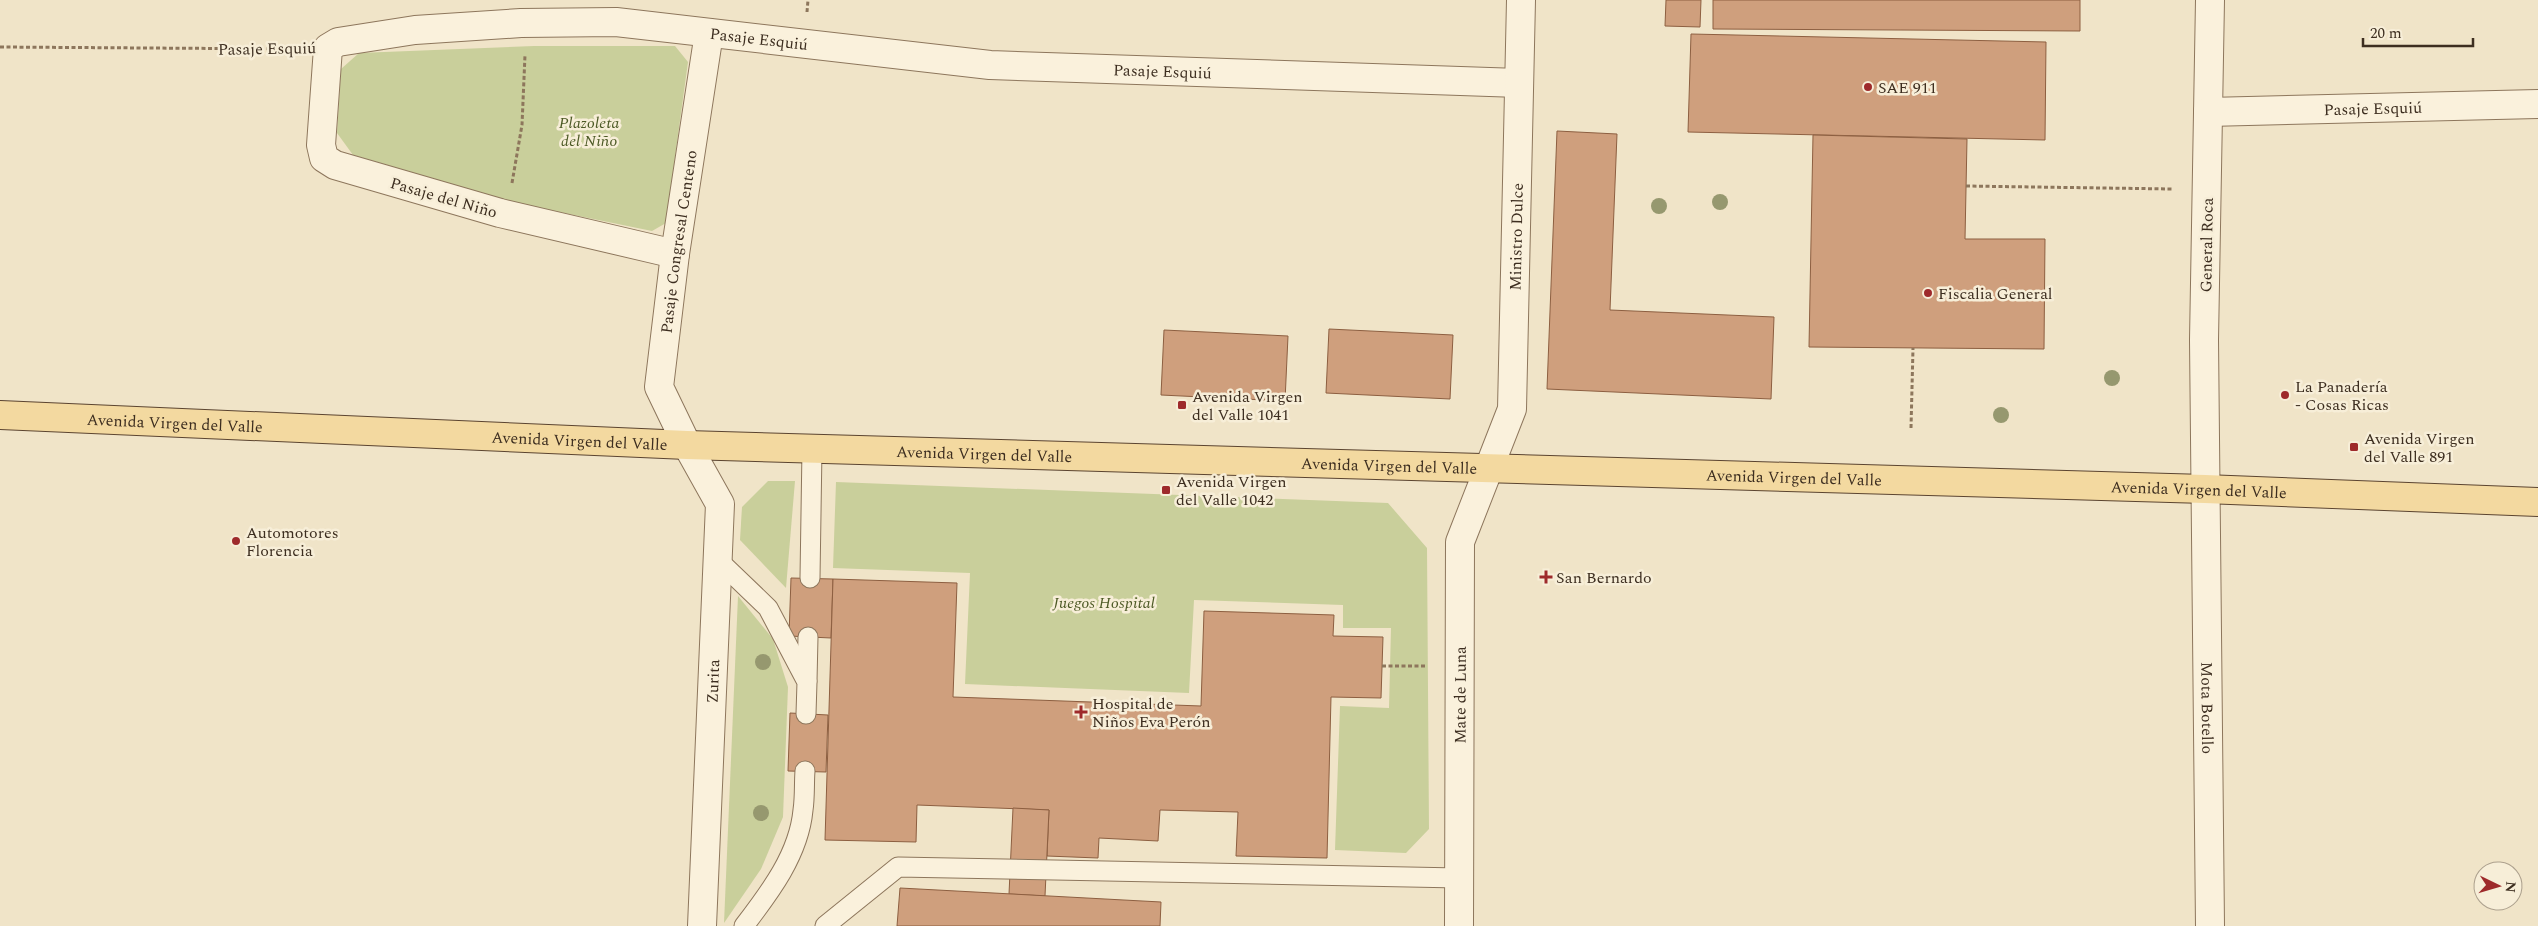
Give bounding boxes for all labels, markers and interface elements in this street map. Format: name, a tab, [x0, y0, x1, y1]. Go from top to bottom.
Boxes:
scale bar	[2363, 15, 2473, 47]
street label: Pasaje Esquiú	[709, 22, 809, 57]
text: 20 m	[2370, 22, 2402, 45]
street label: Pasaje Esquiú	[218, 36, 316, 62]
street label: Pasaje Esquiú	[1113, 58, 1212, 86]
place label: SAE 911	[1878, 76, 1937, 100]
marker: SAE 911	[1862, 81, 1874, 93]
street label: Pasaje Esquiú	[2323, 96, 2423, 122]
park label: Plazoleta del Niño	[559, 111, 619, 153]
street label: Pasaje Congresal Centeno	[655, 148, 704, 335]
street label: Pasaje del Niño	[387, 171, 500, 225]
street label: Ministro Dulce	[1504, 183, 1530, 291]
street label: General Roca	[2194, 197, 2220, 293]
place label: Fiscalia General	[1938, 282, 2053, 306]
marker: Fiscalia General	[1922, 287, 1934, 299]
place label: La Panadería - Cosas Ricas	[2295, 375, 2389, 417]
place label: Avenida Virgen del Valle 1041	[1192, 385, 1303, 427]
marker: La Panadería - Cosas Ricas	[2279, 389, 2291, 401]
marker: Avenida Virgen del Valle 1041	[1176, 399, 1188, 411]
street label: Avenida Virgen del Valle	[86, 408, 263, 439]
street label: Avenida Virgen del Valle	[491, 425, 668, 457]
place label: Avenida Virgen del Valle 891	[2364, 427, 2475, 469]
street label: Avenida Virgen del Valle	[896, 440, 1073, 469]
marker: Avenida Virgen del Valle 891	[2348, 441, 2360, 453]
street label: Avenida Virgen del Valle	[1301, 452, 1477, 481]
street label: Avenida Virgen del Valle	[1705, 464, 1882, 493]
place label: Avenida Virgen del Valle 1042	[1176, 470, 1287, 512]
street label: Avenida Virgen del Valle	[2110, 475, 2287, 505]
marker: Avenida Virgen del Valle 1042	[1160, 484, 1172, 496]
place label: Automotores Florencia	[246, 521, 339, 563]
marker: Automotores Florencia	[230, 535, 242, 547]
place label: San Bernardo	[1556, 566, 1652, 590]
marker: San Bernardo	[1540, 571, 1552, 583]
park label: Juegos Hospital	[1052, 591, 1155, 615]
street label: Mate de Luna	[1448, 646, 1473, 744]
street label: Zurita	[701, 659, 726, 704]
street label: Mota Botello	[2194, 662, 2219, 754]
place label: Hospital de Niños Eva Perón	[1092, 692, 1211, 734]
marker: Hospital de Niños Eva Perón	[1074, 705, 1088, 719]
north arrow	[2473, 861, 2523, 911]
text: N	[2499, 880, 2521, 894]

